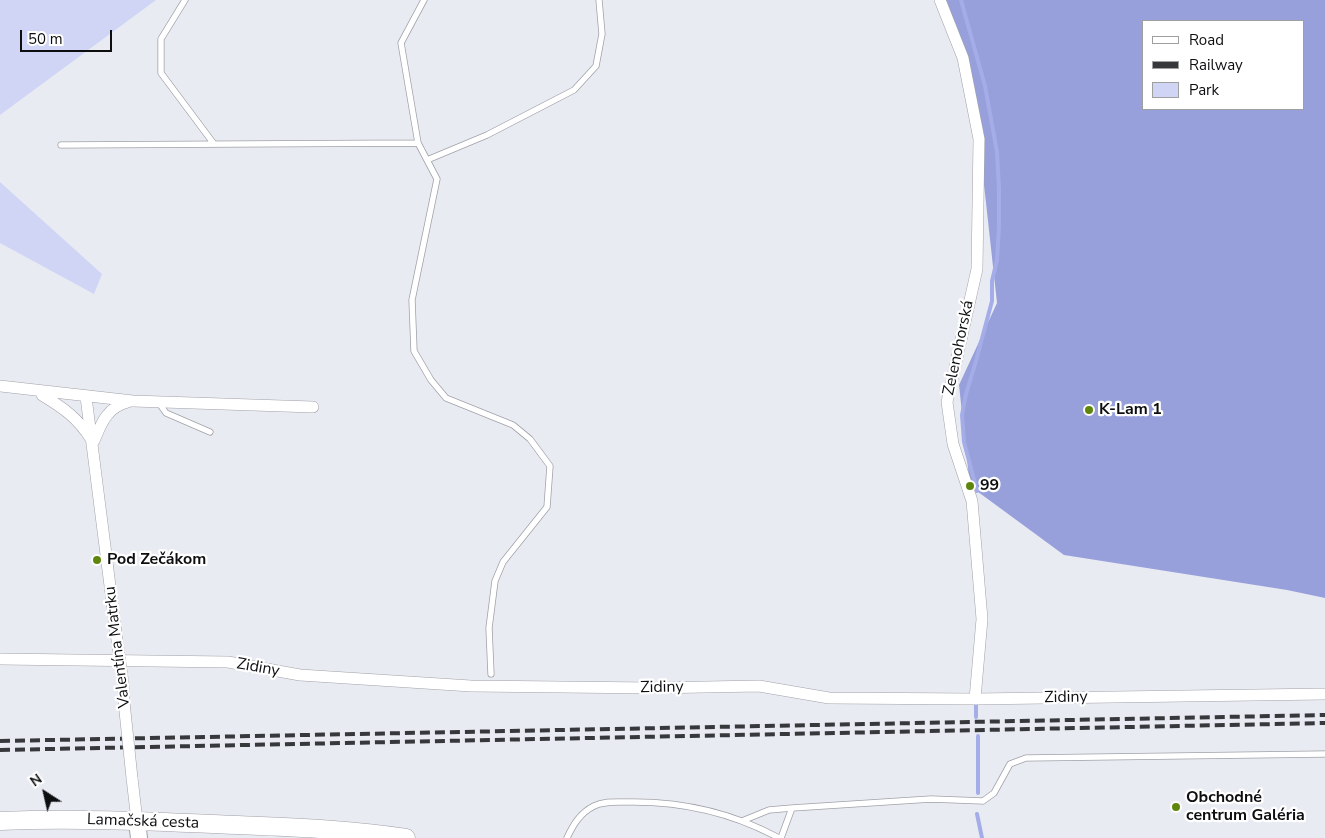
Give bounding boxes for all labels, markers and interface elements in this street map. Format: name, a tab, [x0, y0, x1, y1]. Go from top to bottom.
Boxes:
scale bar	[22, 20, 115, 52]
legend	[1142, 20, 1305, 110]
text: 50 m	[28, 29, 63, 49]
text: Road	[1189, 30, 1224, 50]
text: Railway	[1189, 55, 1243, 75]
text: Park	[1189, 80, 1219, 100]
street label: Zelenohorská	[940, 299, 978, 397]
place label: K-Lam 1	[1099, 400, 1162, 420]
marker: K-Lam 1	[1083, 404, 1095, 416]
place label: 99	[980, 476, 999, 496]
marker: 99	[964, 480, 976, 492]
place label: Pod Zečákom	[107, 550, 206, 570]
marker: Pod Zečákom	[91, 554, 103, 566]
street label: Valentína Matrku	[101, 585, 135, 709]
street label: Zidiny	[235, 655, 281, 681]
street label: Zidiny	[640, 678, 684, 698]
street label: Zidiny	[1044, 688, 1088, 708]
north arrow	[20, 768, 70, 818]
text: N	[26, 770, 46, 791]
place label: Obchodné centrum Galéria	[1186, 788, 1305, 826]
marker: Obchodné centrum Galéria	[1170, 801, 1182, 813]
street label: Lamačská cesta	[86, 810, 200, 834]

